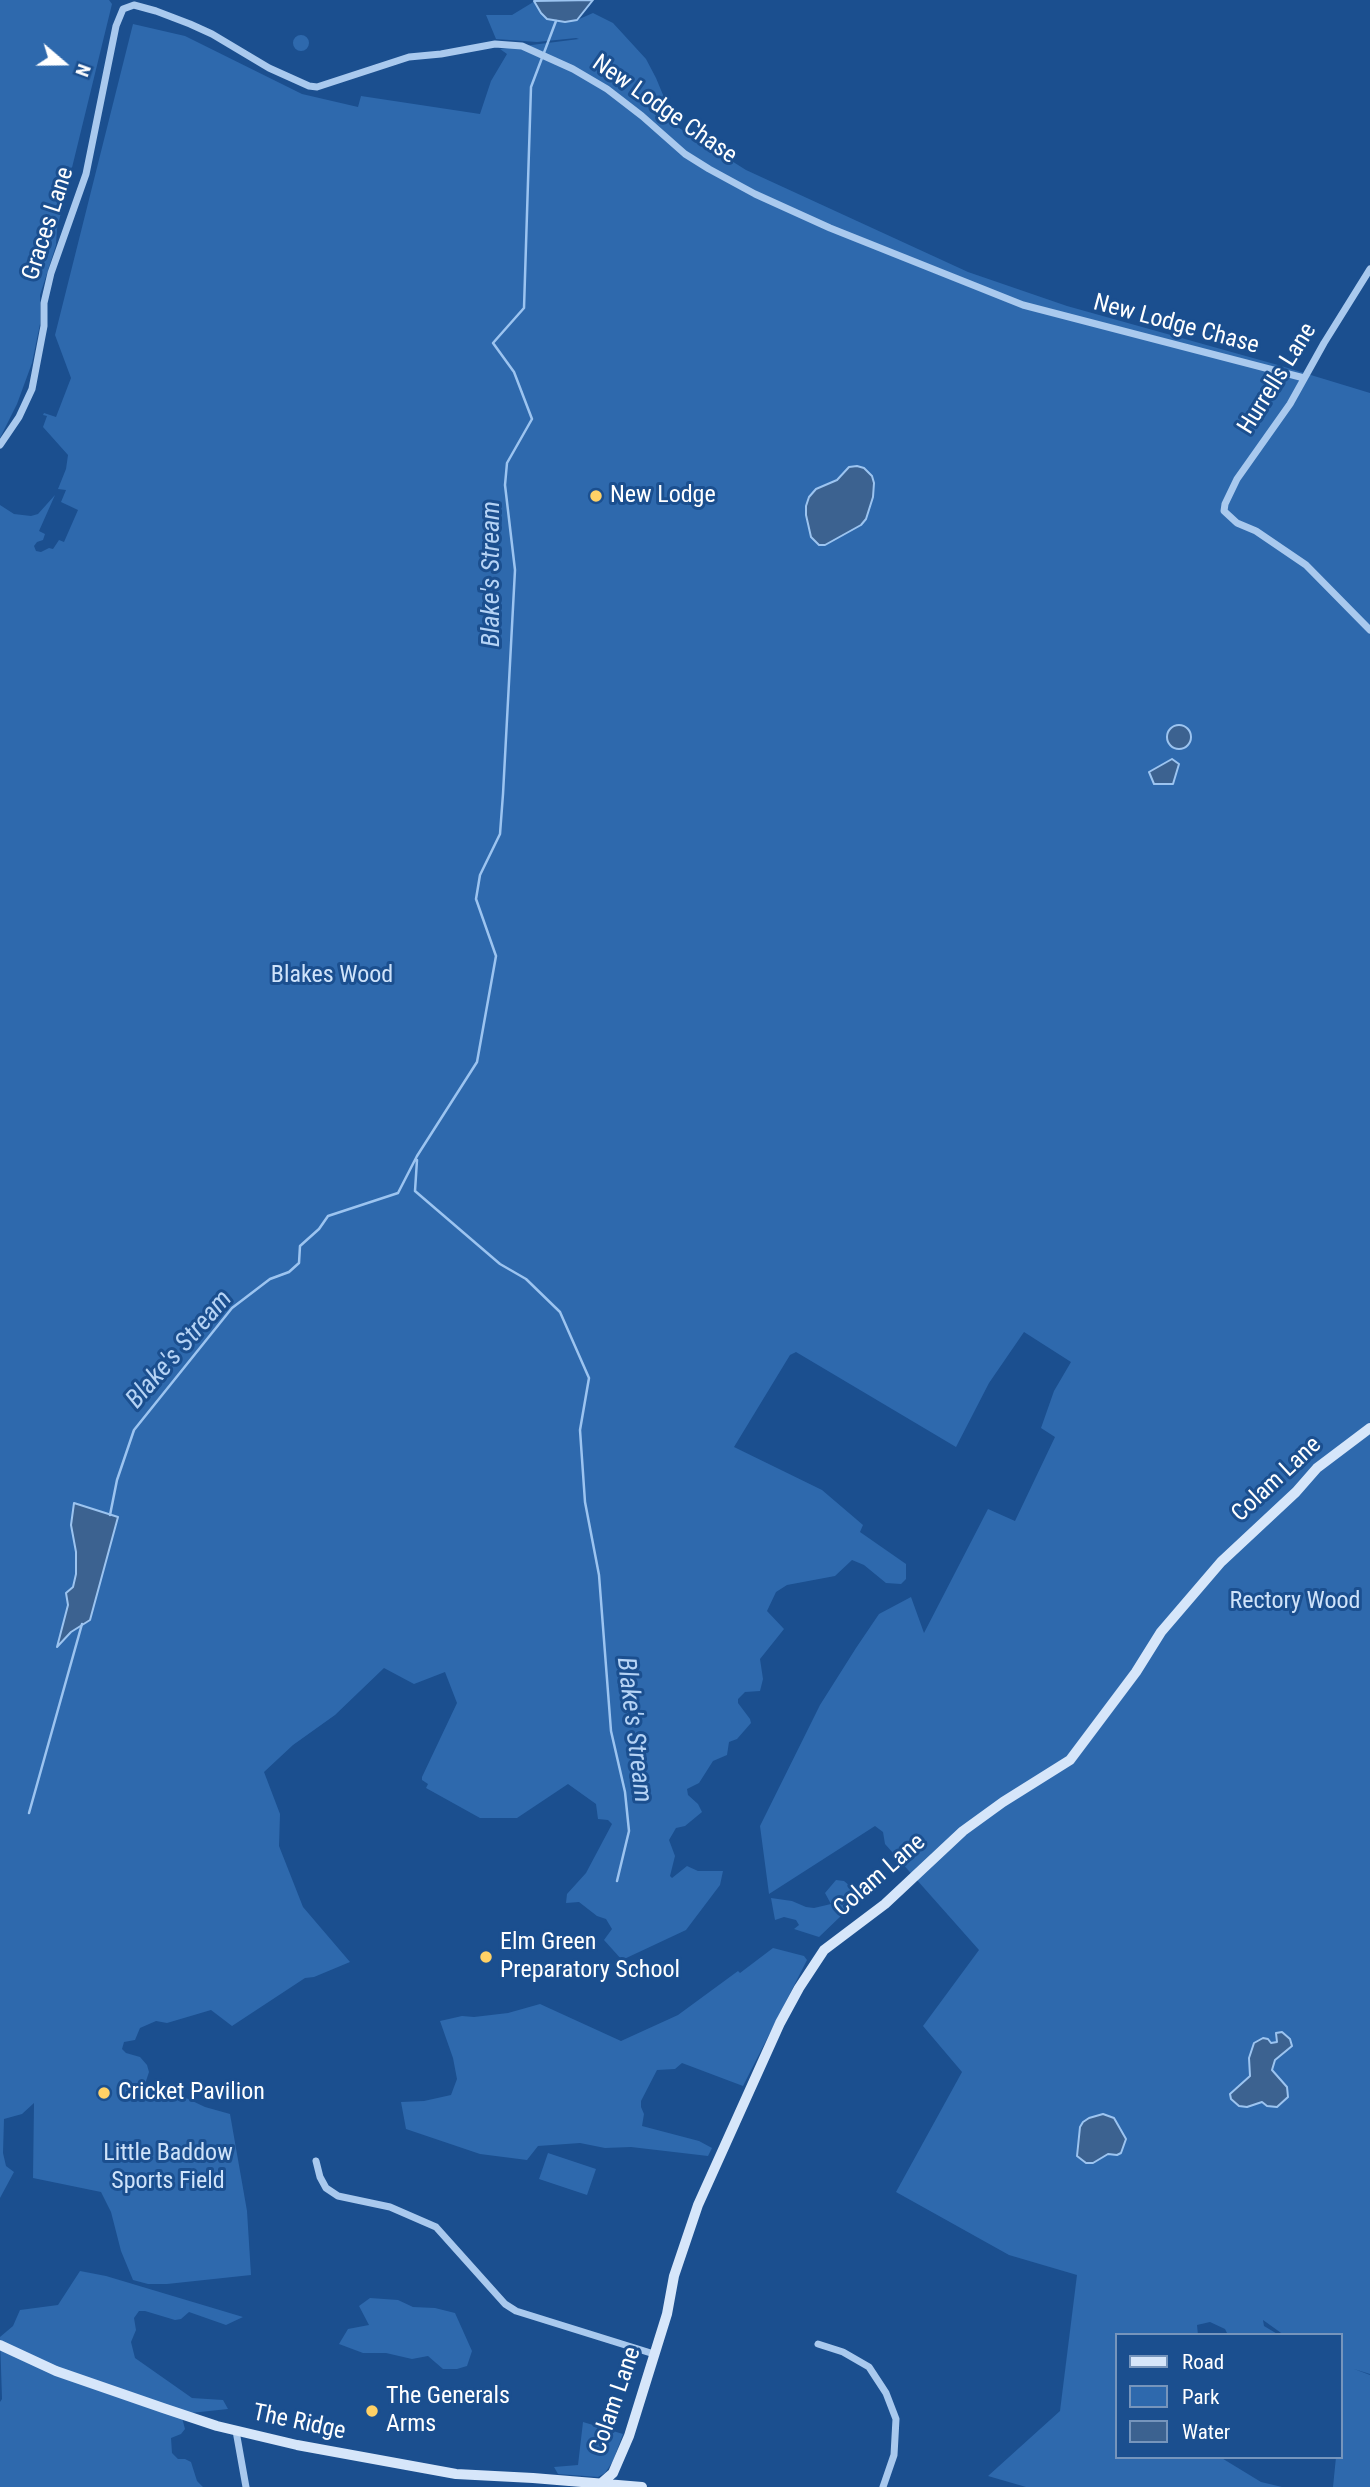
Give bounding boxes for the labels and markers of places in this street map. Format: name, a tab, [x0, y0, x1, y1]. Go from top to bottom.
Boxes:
place label: New Lodge	[610, 482, 716, 510]
marker: New Lodge	[588, 488, 604, 504]
place label: Elm Green Preparatory School	[500, 1929, 680, 1985]
marker: Elm Green Preparatory School	[478, 1949, 494, 1965]
place label: Cricket Pavilion	[118, 2079, 265, 2107]
marker: Cricket Pavilion	[96, 2085, 112, 2101]
place label: The Generals Arms	[386, 2383, 510, 2439]
marker: The Generals Arms	[364, 2403, 380, 2419]

